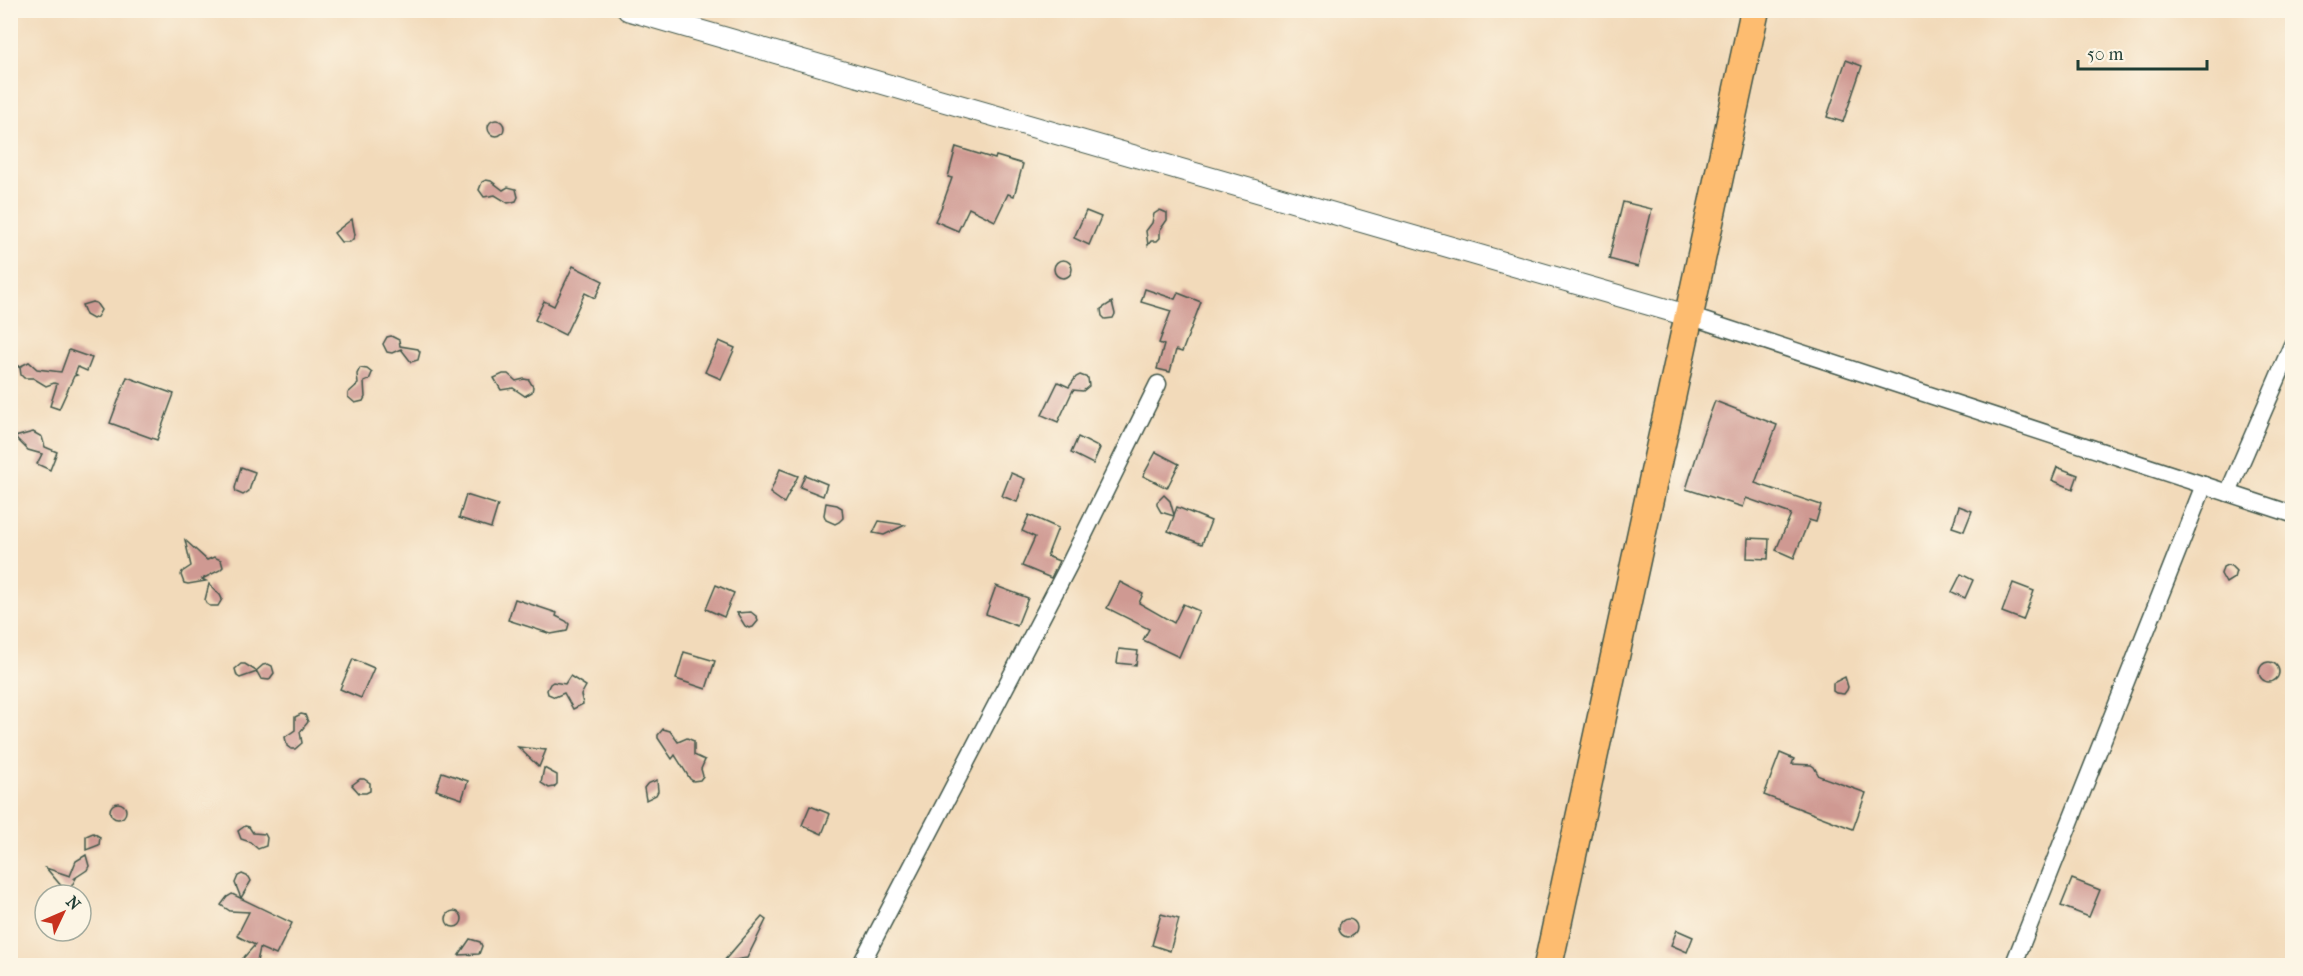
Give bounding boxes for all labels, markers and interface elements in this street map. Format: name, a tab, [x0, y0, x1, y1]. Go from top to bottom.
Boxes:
scale bar	[2078, 33, 2207, 71]
text: 50 m	[2087, 44, 2124, 65]
north arrow	[33, 883, 93, 943]
text: N	[62, 892, 85, 915]

